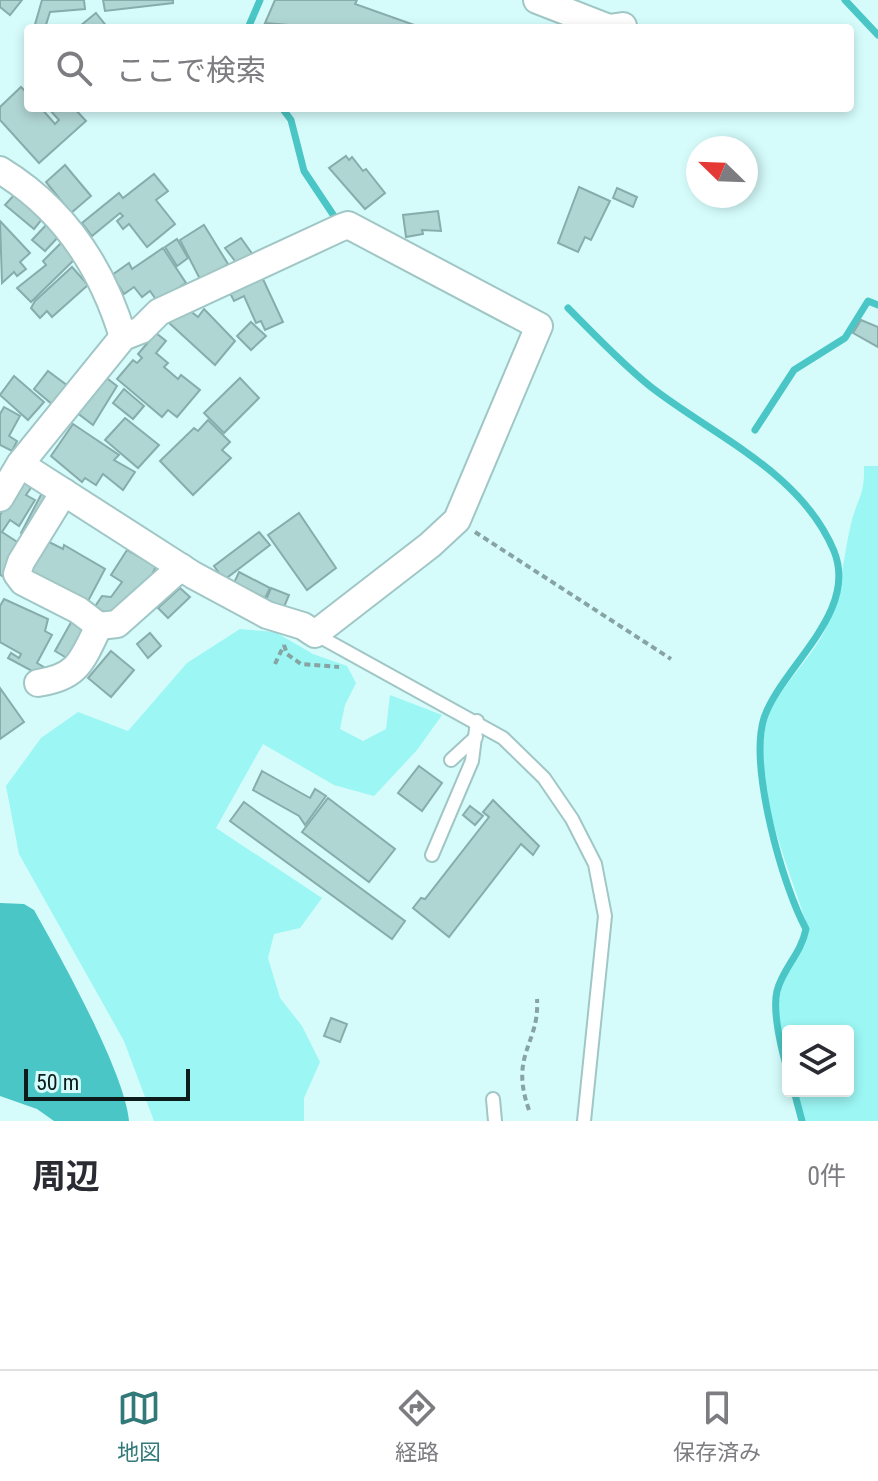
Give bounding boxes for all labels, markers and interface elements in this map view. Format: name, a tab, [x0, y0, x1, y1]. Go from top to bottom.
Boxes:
search box	[24, 24, 854, 112]
icon: search	[52, 46, 96, 90]
text: ここで検索	[116, 53, 266, 88]
north arrow	[686, 136, 758, 208]
map controls	[782, 1025, 854, 1097]
button: layers	[782, 1025, 854, 1097]
scale bar	[24, 1065, 190, 1101]
text: 50 m	[36, 1070, 79, 1095]
text: 周辺	[32, 1156, 100, 1196]
text: 0件	[807, 1161, 846, 1191]
tab: 地図	[117, 1386, 161, 1466]
tab: 経路	[395, 1386, 439, 1466]
tab: 保存済み	[673, 1386, 761, 1466]

